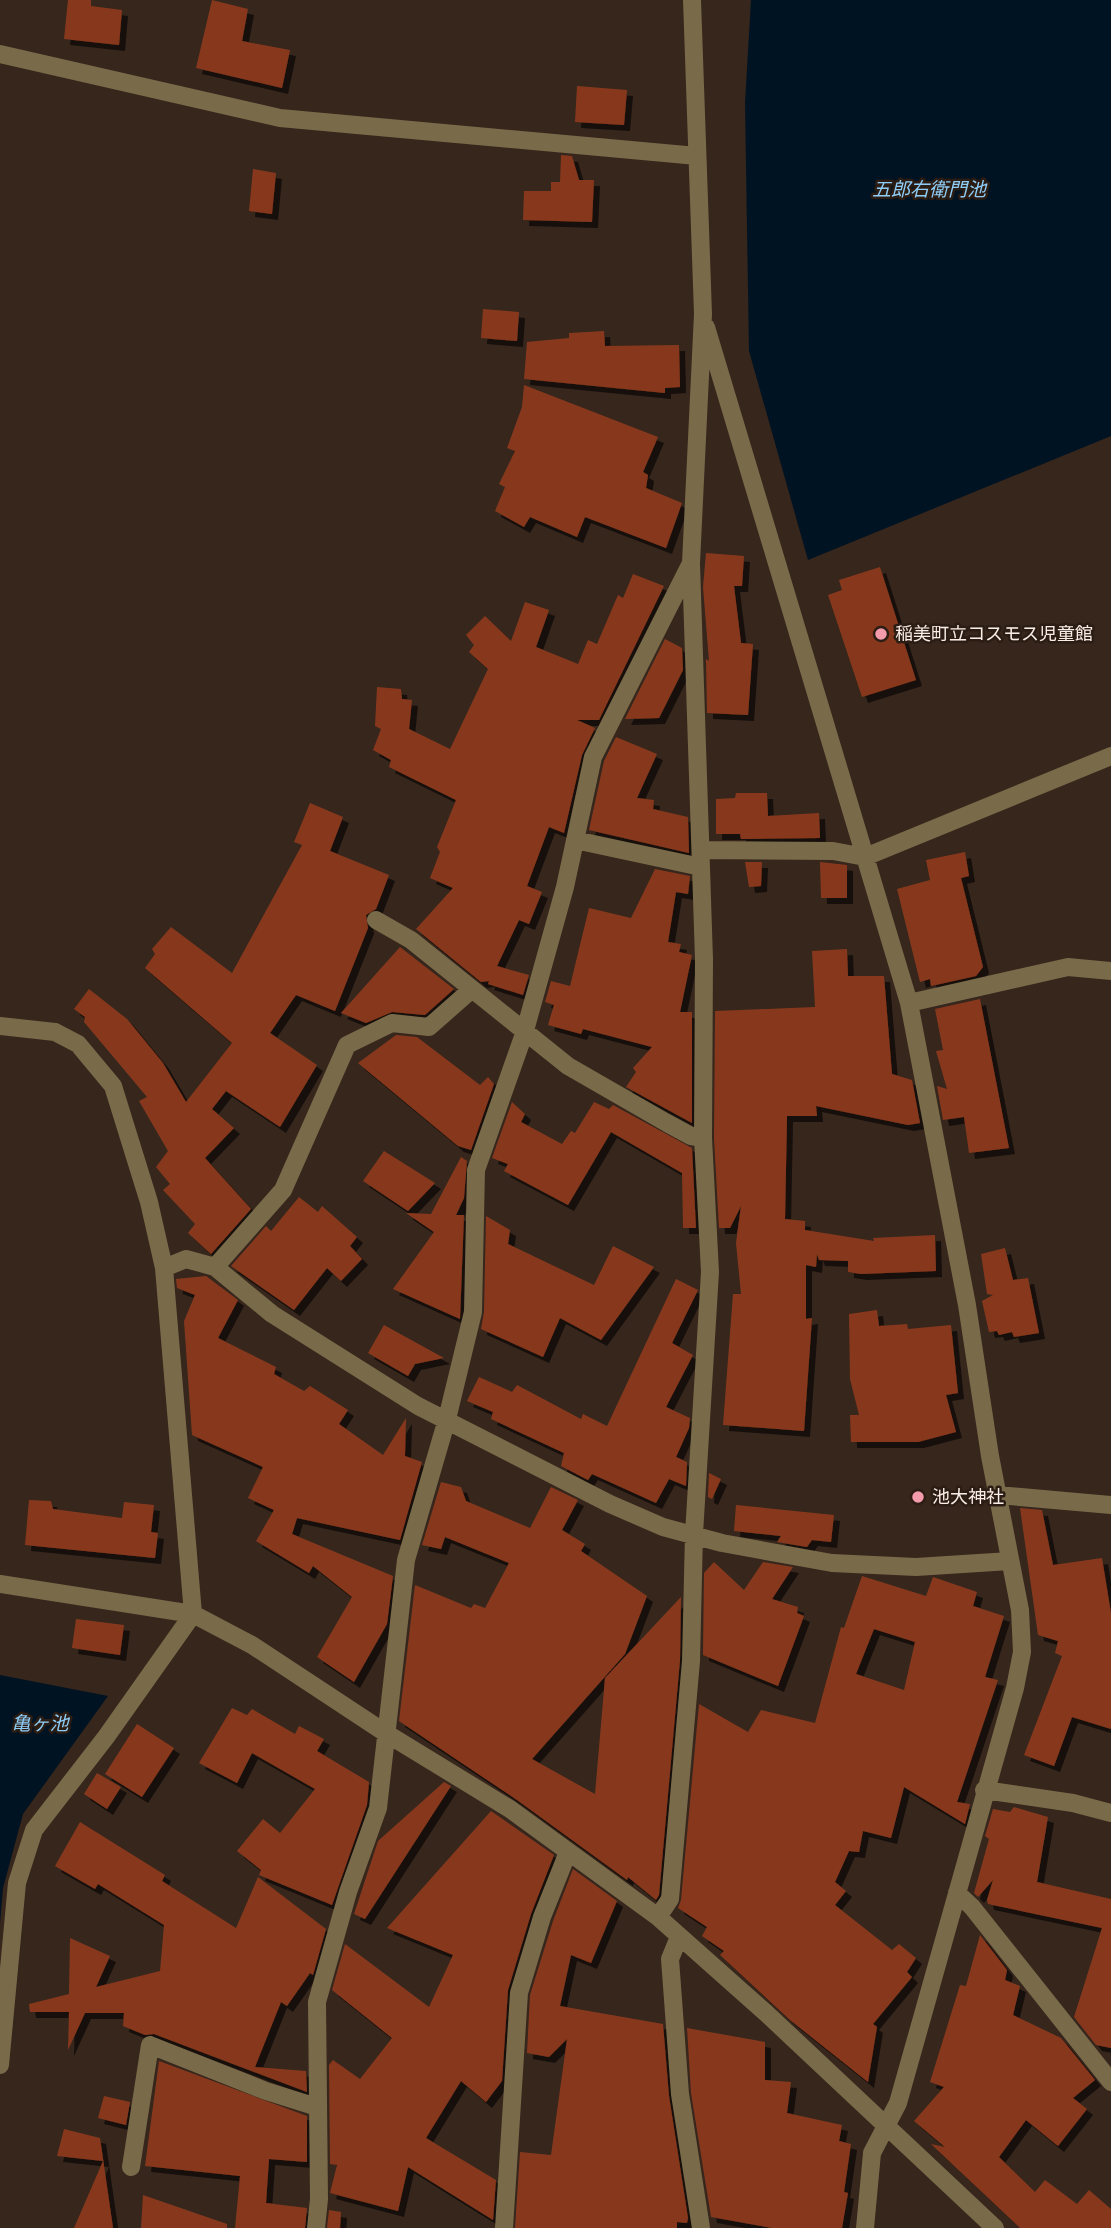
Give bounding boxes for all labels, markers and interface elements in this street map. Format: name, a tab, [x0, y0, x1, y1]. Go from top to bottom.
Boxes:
water label: 五郎右衛門池	[872, 179, 988, 201]
place label: 稲美町立コスモス児童館	[895, 623, 1093, 645]
marker: 稲美町立コスモス児童館	[873, 626, 889, 642]
place label: 池大神社	[932, 1486, 1004, 1508]
marker: 池大神社	[910, 1489, 926, 1505]
water label: 亀ヶ池	[11, 1713, 70, 1735]

